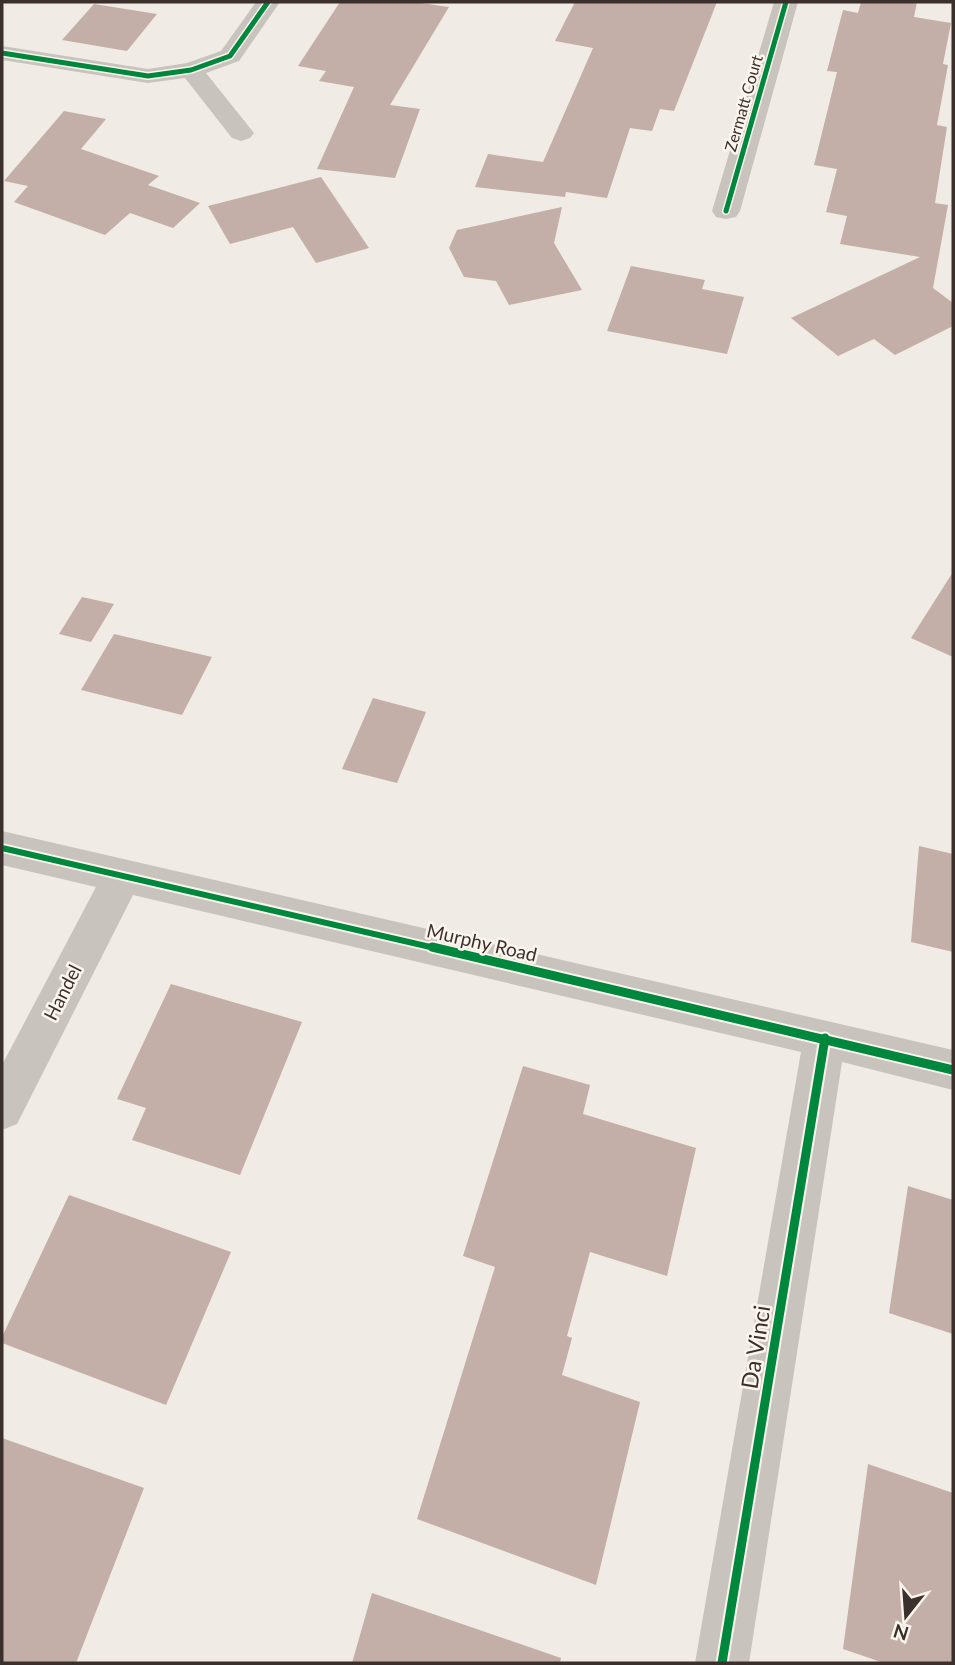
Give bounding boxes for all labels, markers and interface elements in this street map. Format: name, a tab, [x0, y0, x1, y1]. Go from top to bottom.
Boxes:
street label: Zermatt Court	[720, 52, 766, 154]
street label: Murphy Road	[425, 918, 539, 966]
street label: Handel	[38, 960, 86, 1024]
street label: Da Vinci	[735, 1303, 775, 1391]
north arrow	[871, 1581, 941, 1651]
text: N	[891, 1620, 911, 1646]

